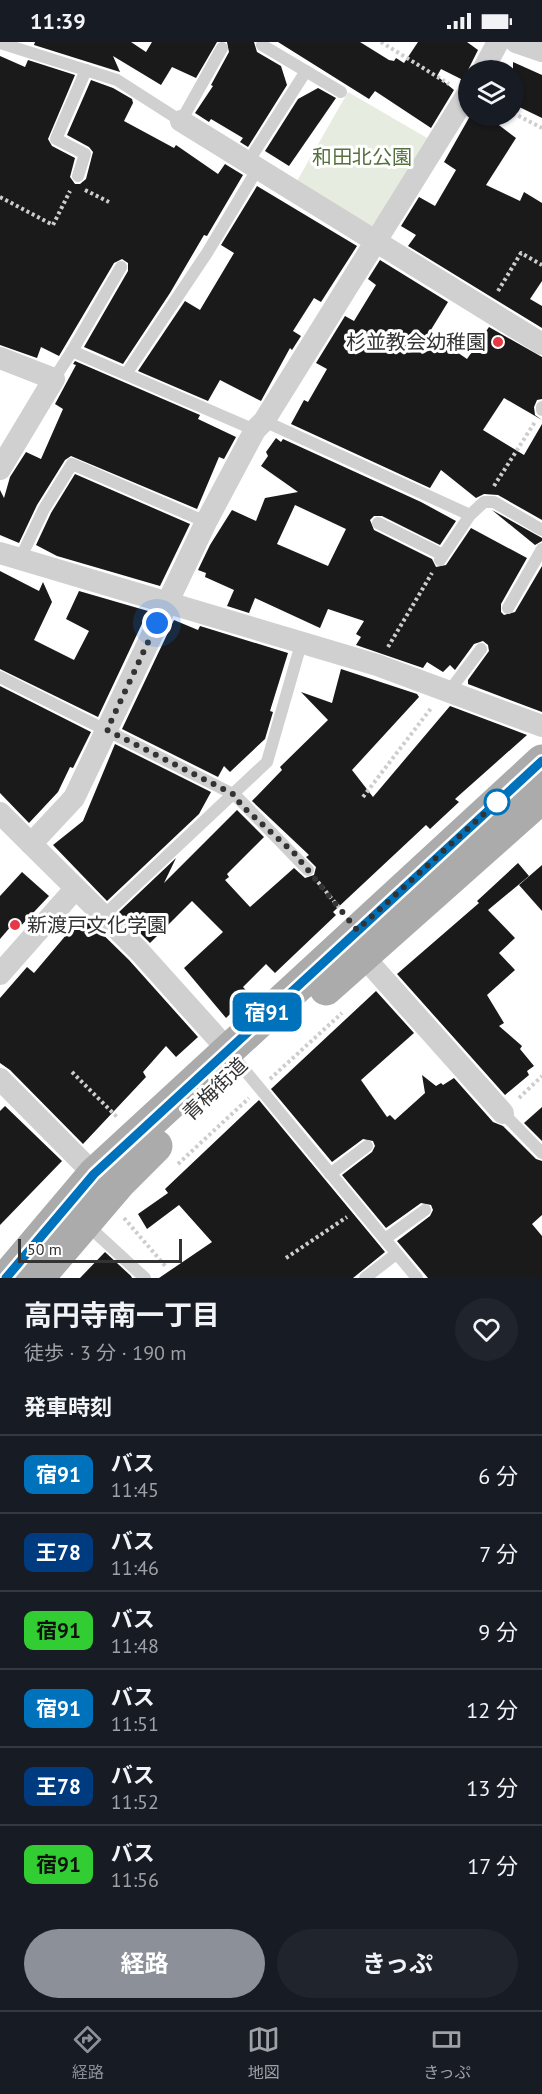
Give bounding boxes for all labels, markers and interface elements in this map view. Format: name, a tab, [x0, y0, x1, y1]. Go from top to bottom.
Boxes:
text: 11:39	[30, 7, 86, 35]
map controls	[458, 60, 524, 126]
button: layers	[458, 60, 524, 126]
park label: 和田北公園	[312, 144, 412, 170]
place label: 杉並教会幼稚園	[346, 329, 486, 355]
marker: 杉並教会幼稚園	[491, 335, 505, 349]
your location	[142, 608, 172, 638]
unlabelled marker	[484, 789, 510, 815]
place label: 新渡戸文化学園	[27, 912, 167, 938]
marker: 新渡戸文化学園	[8, 918, 22, 932]
line badge: 宿91	[232, 992, 302, 1032]
text: 宿91	[245, 999, 289, 1026]
street label: 青梅街道	[177, 1052, 253, 1126]
scale bar	[18, 1236, 182, 1264]
text: 50 m	[27, 1239, 62, 1259]
text: 高円寺南一丁目	[24, 1296, 220, 1333]
button: heart	[455, 1298, 518, 1361]
text: 徒歩 · 3 分 · 190 m	[24, 1340, 187, 1366]
text: 発車時刻	[24, 1393, 112, 1421]
text: バス	[111, 1449, 155, 1477]
text: 宿91	[36, 1461, 81, 1488]
text: 6 分	[478, 1462, 518, 1490]
text: 11:45	[111, 1477, 159, 1503]
text: バス	[111, 1527, 155, 1555]
text: 王78	[36, 1539, 81, 1566]
text: 7 分	[479, 1540, 518, 1568]
text: 11:46	[111, 1555, 159, 1581]
text: バス	[111, 1605, 155, 1633]
text: 宿91	[36, 1617, 81, 1644]
text: 9 分	[478, 1618, 518, 1646]
text: 11:48	[111, 1633, 159, 1659]
text: バス	[111, 1683, 155, 1711]
text: 宿91	[36, 1695, 81, 1722]
text: 12 分	[466, 1696, 518, 1724]
text: 11:51	[111, 1711, 159, 1737]
text: バス	[111, 1761, 155, 1789]
text: 王78	[36, 1773, 81, 1800]
text: 13 分	[466, 1774, 518, 1802]
text: 11:52	[111, 1789, 159, 1815]
text: バス	[111, 1839, 155, 1867]
text: 宿91	[36, 1851, 81, 1878]
text: 17 分	[467, 1852, 518, 1880]
text: 11:56	[111, 1867, 159, 1893]
button: 経路	[24, 1929, 265, 1998]
button: きっぷ	[277, 1929, 518, 1998]
tab: 経路	[71, 2023, 104, 2083]
tab: 地図	[247, 2023, 280, 2083]
tab: きっぷ	[423, 2023, 471, 2083]

